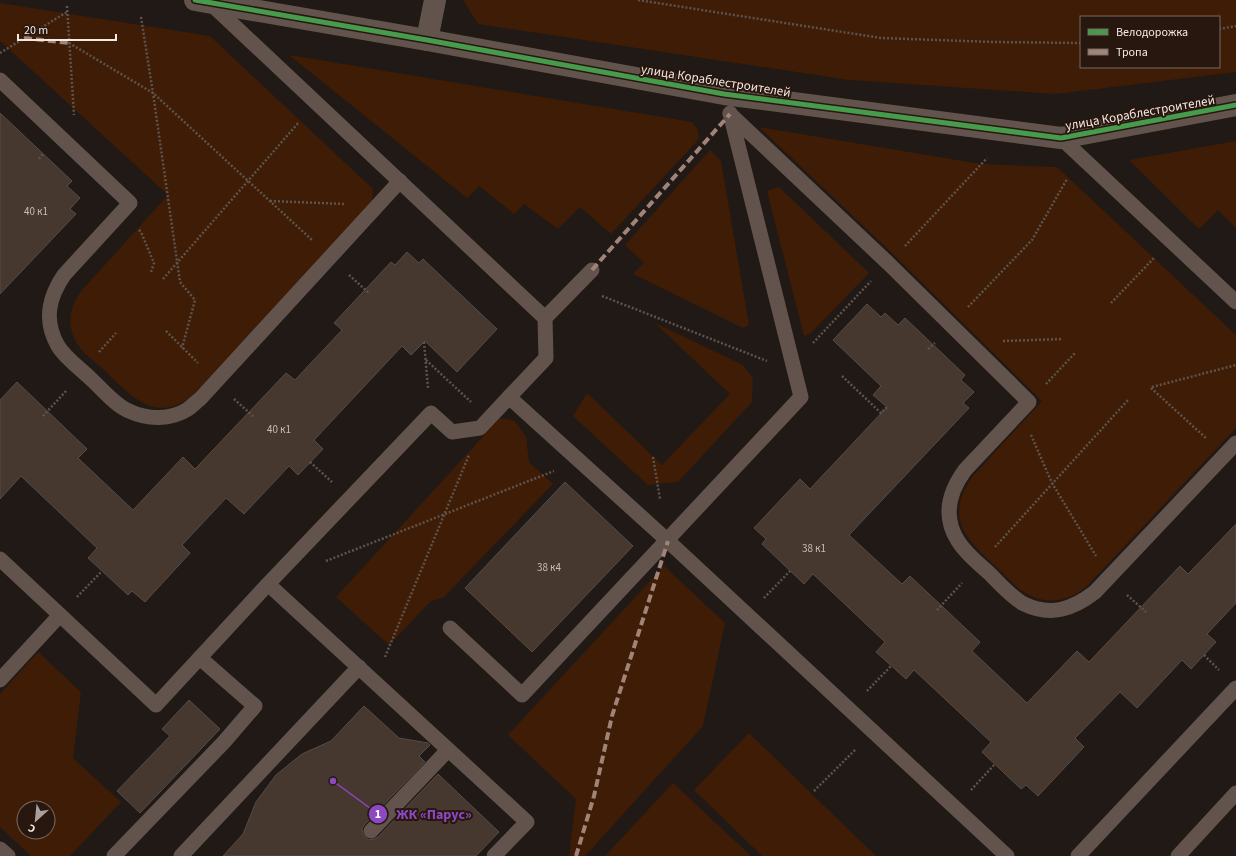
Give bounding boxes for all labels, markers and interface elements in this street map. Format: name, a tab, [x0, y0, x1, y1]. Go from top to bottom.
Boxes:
scale bar	[18, 16, 116, 42]
legend	[1080, 16, 1220, 68]
text: 20 m	[24, 22, 48, 39]
text: Велодорожка	[1116, 24, 1188, 41]
text: Тропа	[1116, 44, 1148, 61]
street label: улица Кораблестроителей	[640, 60, 792, 102]
street label: улица Кораблестроителей	[1064, 91, 1216, 135]
house number: 40 к1	[24, 204, 48, 219]
house number: 40 к1	[267, 422, 291, 437]
house number: 38 к1	[802, 541, 826, 556]
house number: 38 к4	[537, 560, 562, 575]
north arrow	[16, 800, 56, 840]
callout: ЖК «Парус»	[368, 801, 480, 827]
text: ЖК «Парус»	[396, 805, 472, 825]
text: 1	[375, 806, 381, 823]
text: С	[25, 820, 38, 837]

